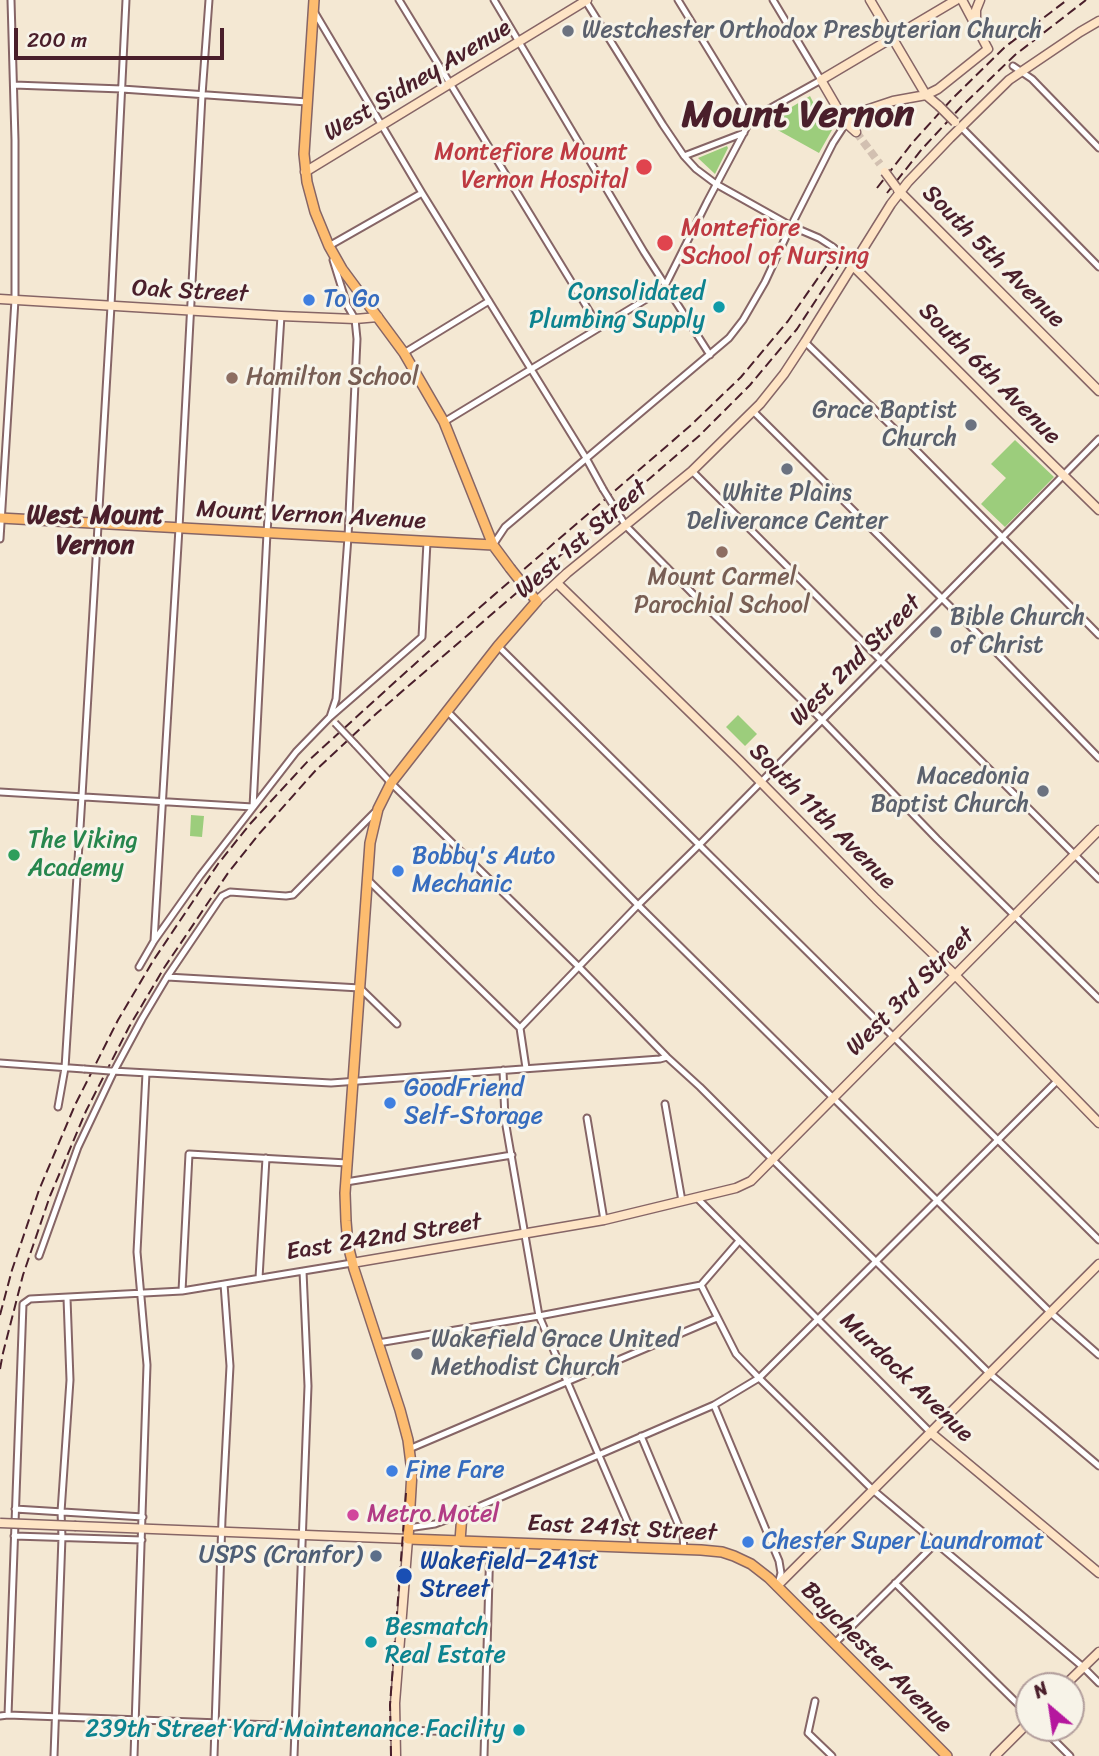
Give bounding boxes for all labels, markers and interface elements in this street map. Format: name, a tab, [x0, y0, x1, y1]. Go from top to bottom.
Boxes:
scale bar	[18, 14, 228, 58]
street label: West Sidney Avenue	[319, 14, 517, 148]
place label: Westchester Orthodox Presbyterian Church	[582, 17, 1042, 45]
text: 200 m	[27, 21, 87, 59]
marker: Westchester Orthodox Presbyterian Church	[560, 23, 576, 39]
district label: Mount Vernon	[682, 93, 914, 139]
place label: Montefiore Mount Vernon Hospital	[434, 139, 628, 195]
marker: Montefiore Mount Vernon Hospital	[634, 157, 654, 177]
street label: South 5th Avenue	[916, 180, 1070, 334]
place label: Montefiore School of Nursing	[681, 215, 869, 271]
marker: Montefiore School of Nursing	[655, 233, 675, 253]
street label: Oak Street	[131, 275, 249, 309]
place label: Consolidated Plumbing Supply	[529, 279, 705, 335]
place label: To Go	[323, 286, 380, 314]
marker: To Go	[301, 292, 317, 308]
street label: South 6th Avenue	[912, 297, 1066, 451]
marker: Consolidated Plumbing Supply	[711, 299, 727, 315]
place label: Hamilton School	[246, 364, 419, 392]
marker: Hamilton School	[224, 370, 240, 386]
place label: Grace Baptist Church	[812, 397, 957, 453]
marker: Grace Baptist Church	[963, 417, 979, 433]
marker: White Plains Deliverance Center	[779, 461, 795, 477]
street label: West 1st Street	[510, 475, 654, 605]
place label: White Plains Deliverance Center	[686, 480, 888, 536]
street label: Mount Vernon Avenue	[195, 496, 427, 536]
district label: West Mount Vernon	[26, 500, 164, 562]
marker: Mount Carmel Parochial School	[714, 544, 730, 560]
place label: Mount Carmel Parochial School	[634, 564, 810, 620]
street label: West 2nd Street	[784, 589, 928, 733]
place label: Bible Church of Christ	[950, 604, 1085, 660]
marker: Bible Church of Christ	[928, 624, 944, 640]
street label: South 11th Avenue	[743, 738, 901, 896]
place label: Macedonia Baptist Church	[871, 763, 1029, 819]
marker: Macedonia Baptist Church	[1035, 783, 1051, 799]
place label: The Viking Academy	[28, 827, 138, 883]
place label: Bobby's Auto Mechanic	[412, 843, 555, 899]
marker: The Viking Academy	[6, 847, 22, 863]
marker: Bobby's Auto Mechanic	[390, 863, 406, 879]
street label: West 3rd Street	[841, 922, 981, 1062]
place label: GoodFriend Self-Storage	[404, 1075, 543, 1131]
marker: GoodFriend Self-Storage	[382, 1095, 398, 1111]
street label: East 242nd Street	[284, 1208, 484, 1268]
street label: Murdock Avenue	[833, 1307, 979, 1449]
place label: Wakefield Grace United Methodist Church	[431, 1326, 680, 1382]
marker: Wakefield Grace United Methodist Church	[409, 1346, 425, 1362]
place label: Fine Fare	[406, 1457, 505, 1485]
marker: Fine Fare	[384, 1463, 400, 1479]
place label: Metro Motel	[367, 1501, 499, 1529]
marker: Metro Motel	[345, 1507, 361, 1523]
street label: East 241st Street	[526, 1510, 718, 1548]
place label: Chester Super Laundromat	[762, 1528, 1044, 1556]
marker: Chester Super Laundromat	[740, 1534, 756, 1550]
place label: USPS (Cranfor)	[199, 1542, 362, 1570]
marker: USPS (Cranfor)	[368, 1548, 384, 1564]
place label: Wakefield–241st Street	[420, 1548, 599, 1604]
marker: Wakefield–241st Street	[394, 1566, 414, 1586]
street label: Baychester Avenue	[794, 1576, 958, 1740]
place label: Besmatch Real Estate	[385, 1614, 506, 1670]
marker: Besmatch Real Estate	[363, 1634, 379, 1650]
north arrow	[1015, 1672, 1085, 1742]
text: N	[1027, 1672, 1054, 1708]
place label: 239th Street Yard Maintenance Facility	[85, 1716, 505, 1744]
marker: 239th Street Yard Maintenance Facility	[511, 1722, 527, 1738]

